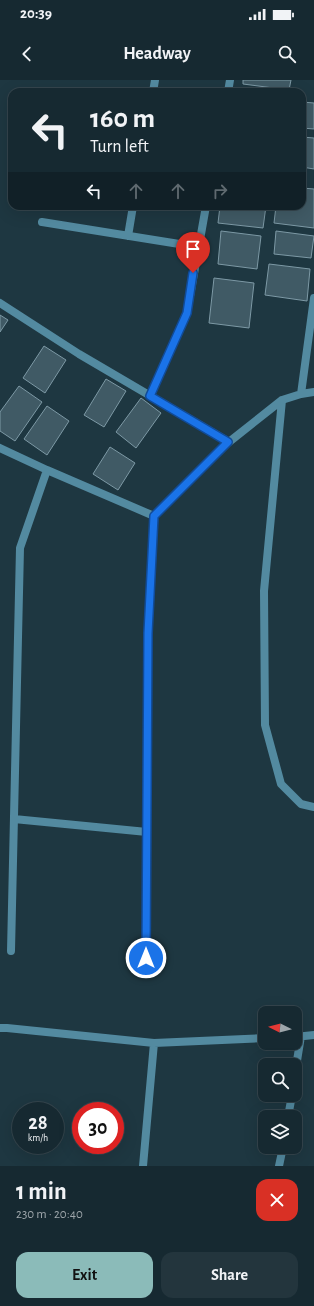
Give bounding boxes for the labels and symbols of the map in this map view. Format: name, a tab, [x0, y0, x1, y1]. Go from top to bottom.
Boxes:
pin	[176, 232, 210, 273]
position arrow	[125, 937, 167, 979]
north arrow	[258, 1006, 302, 1050]
speed limit sign: 30	[72, 1102, 124, 1154]

